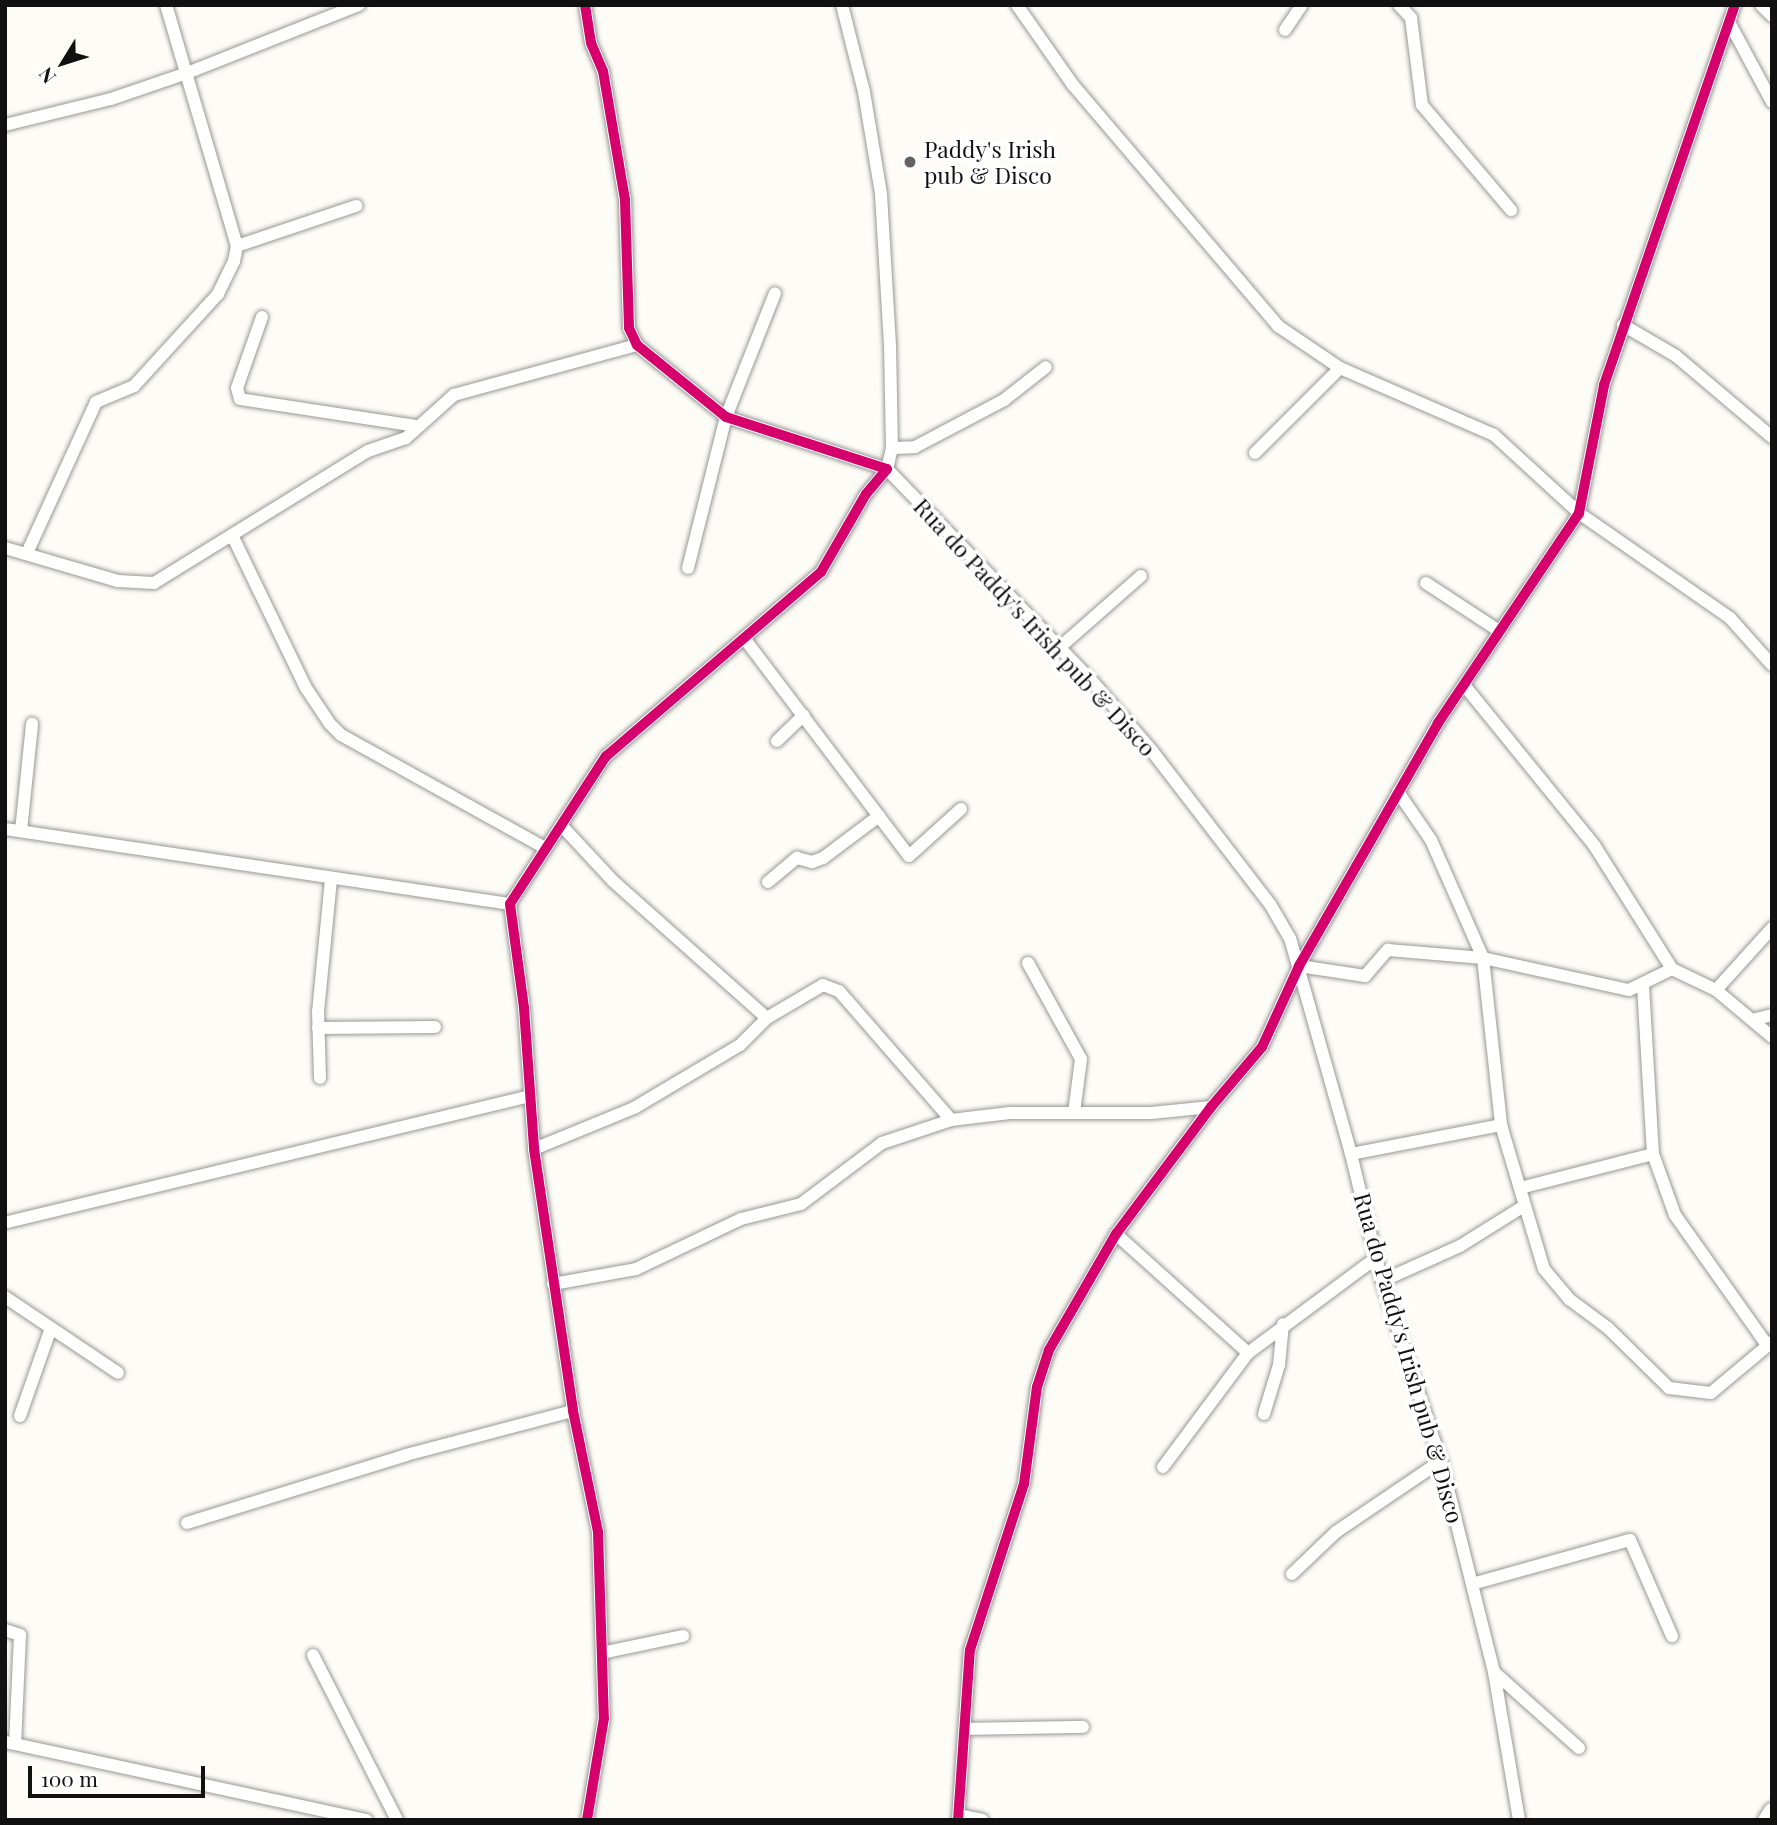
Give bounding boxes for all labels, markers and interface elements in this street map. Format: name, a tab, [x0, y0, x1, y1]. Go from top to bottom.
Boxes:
north arrow	[28, 28, 98, 98]
text: N	[32, 63, 61, 89]
place label: Paddy's Irish pub & Disco	[924, 135, 1056, 189]
marker: Paddy's Irish pub & Disco	[902, 154, 918, 170]
street label: Rua do Paddy's Irish pub & Disco	[908, 492, 1162, 762]
street label: Rua do Paddy's Irish pub & Disco	[1349, 1189, 1469, 1527]
scale bar	[32, 1752, 208, 1796]
text: 100 m	[41, 1764, 98, 1792]

